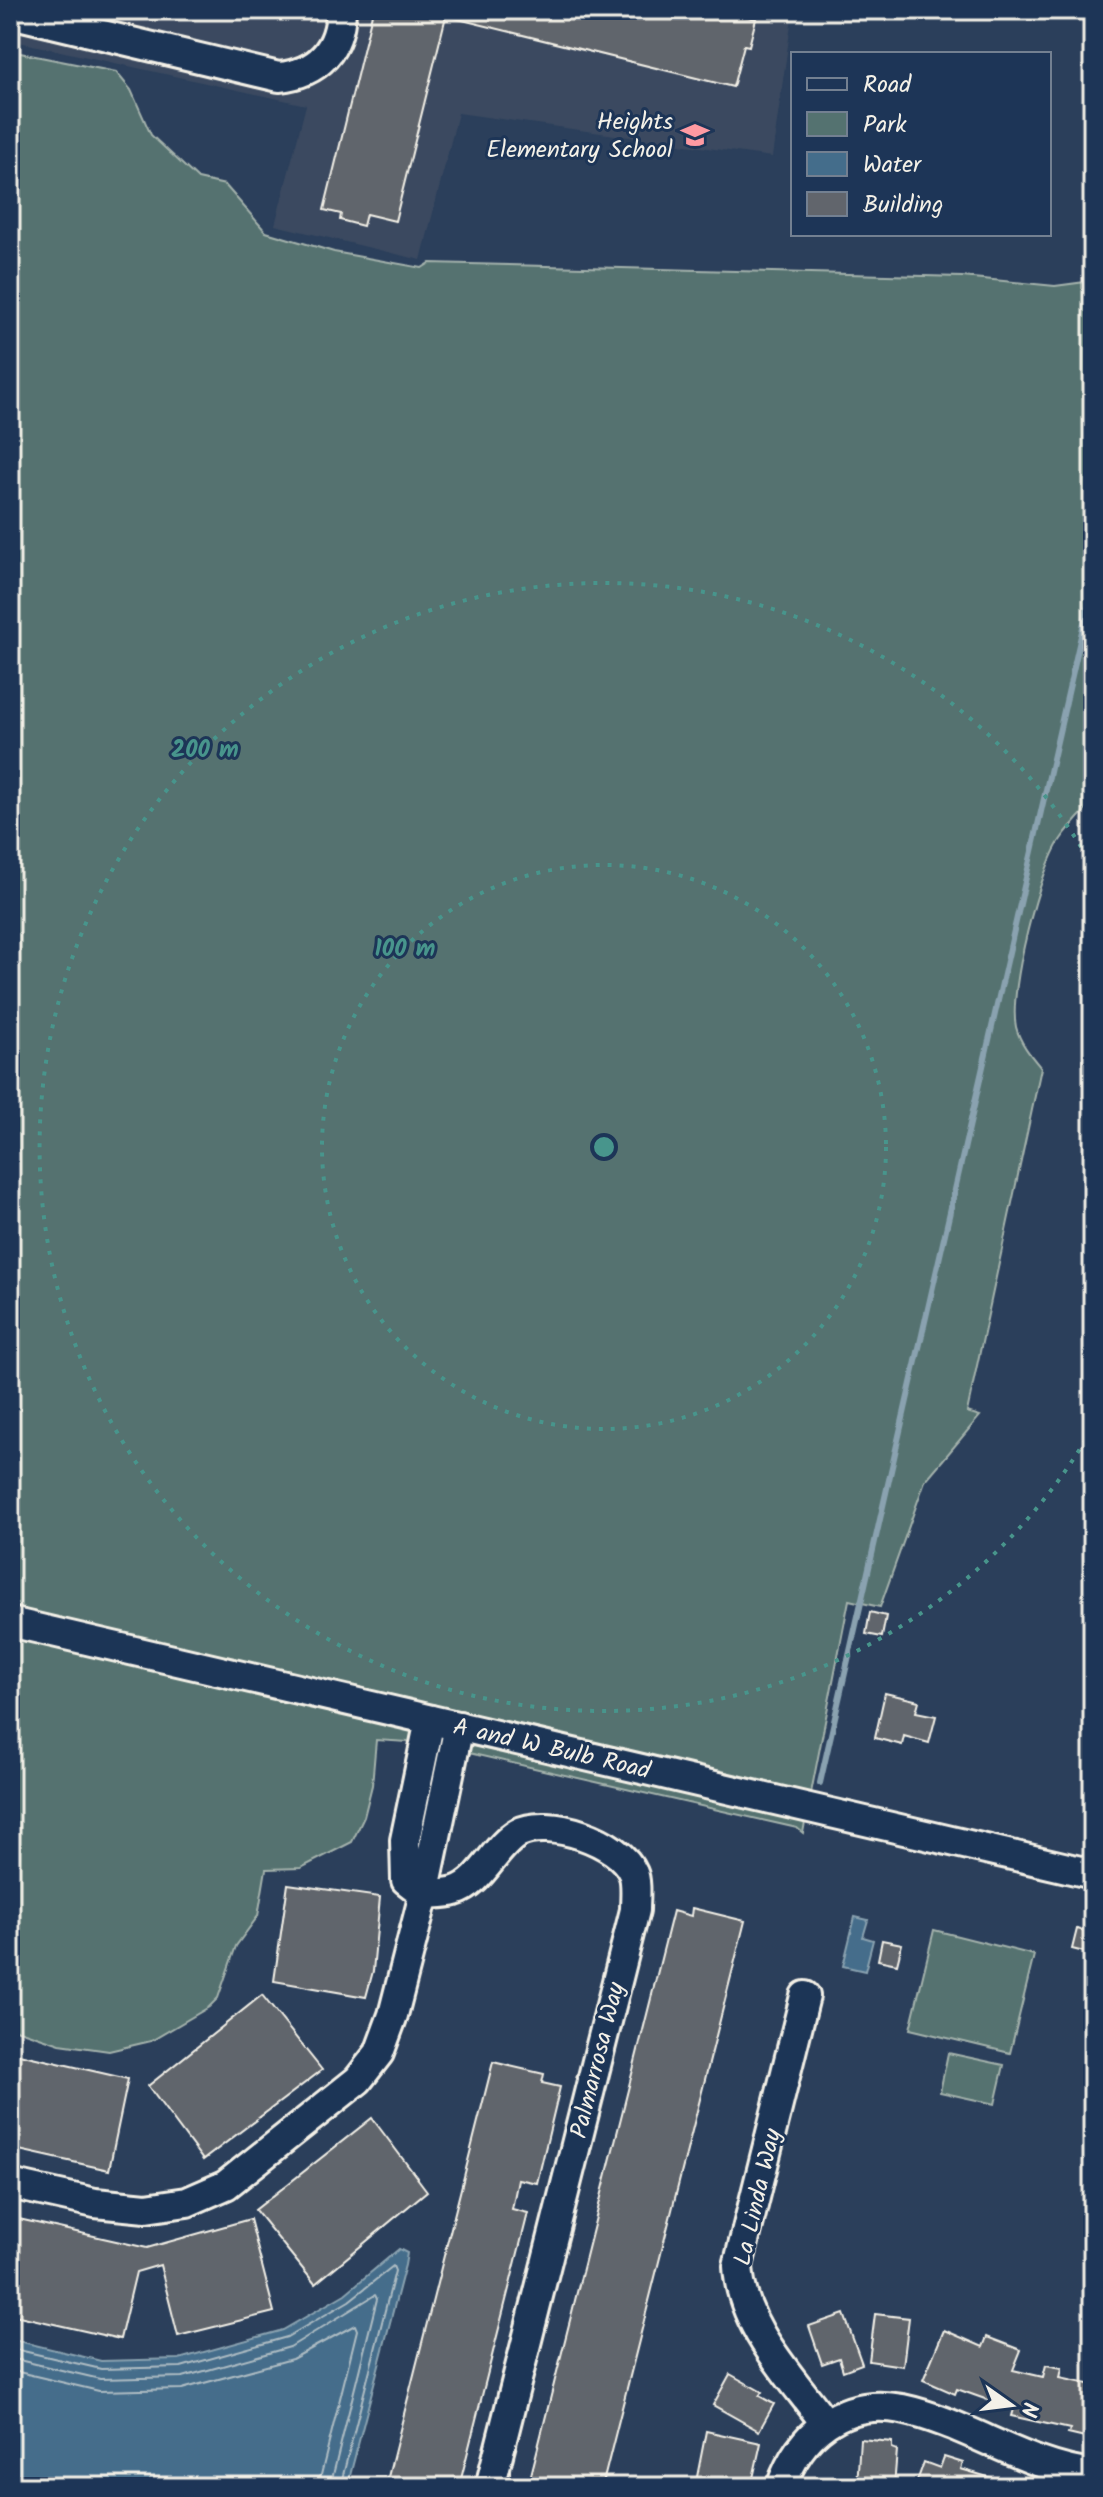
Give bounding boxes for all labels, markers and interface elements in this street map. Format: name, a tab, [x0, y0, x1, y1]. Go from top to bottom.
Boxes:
legend	[791, 52, 1051, 236]
text: Road	[863, 66, 912, 105]
place label: Heights Elementary School	[486, 103, 673, 170]
text: Park	[863, 106, 907, 145]
school or university icon: Heights Elementary School	[680, 120, 710, 150]
text: Water	[863, 146, 923, 185]
text: Building	[863, 186, 943, 225]
text: 200 m	[171, 731, 239, 770]
text: 100 m	[375, 930, 435, 969]
centre of rings	[590, 1133, 618, 1161]
street label: A and W Bulb Road	[449, 1708, 655, 1791]
street label: Palmarrosa Way	[560, 1977, 637, 2143]
street label: La Linda Way	[724, 2124, 793, 2270]
north arrow	[971, 2365, 1051, 2445]
text: N	[1009, 2398, 1047, 2420]

